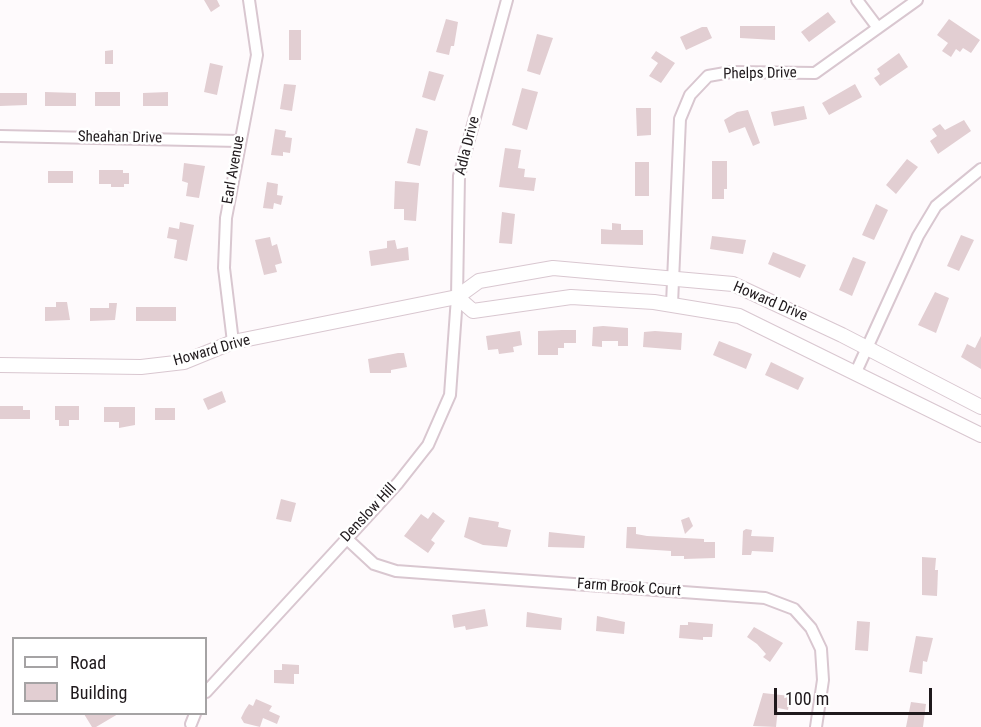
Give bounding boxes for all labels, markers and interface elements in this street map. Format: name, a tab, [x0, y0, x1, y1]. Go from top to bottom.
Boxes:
street label: Phelps Drive	[723, 64, 797, 84]
street label: Adla Drive	[452, 115, 484, 177]
street label: Sheahan Drive	[78, 128, 162, 148]
street label: Earl Avenue	[219, 134, 249, 206]
street label: Howard Drive	[730, 278, 810, 326]
street label: Howard Drive	[172, 331, 252, 371]
street label: Denslow Hill	[337, 480, 401, 546]
street label: Farm Brook Court	[577, 575, 681, 601]
legend	[12, 637, 207, 715]
text: Road	[70, 652, 106, 673]
scale bar	[777, 676, 934, 714]
text: Building	[70, 682, 127, 703]
text: 100 m	[785, 688, 829, 709]

